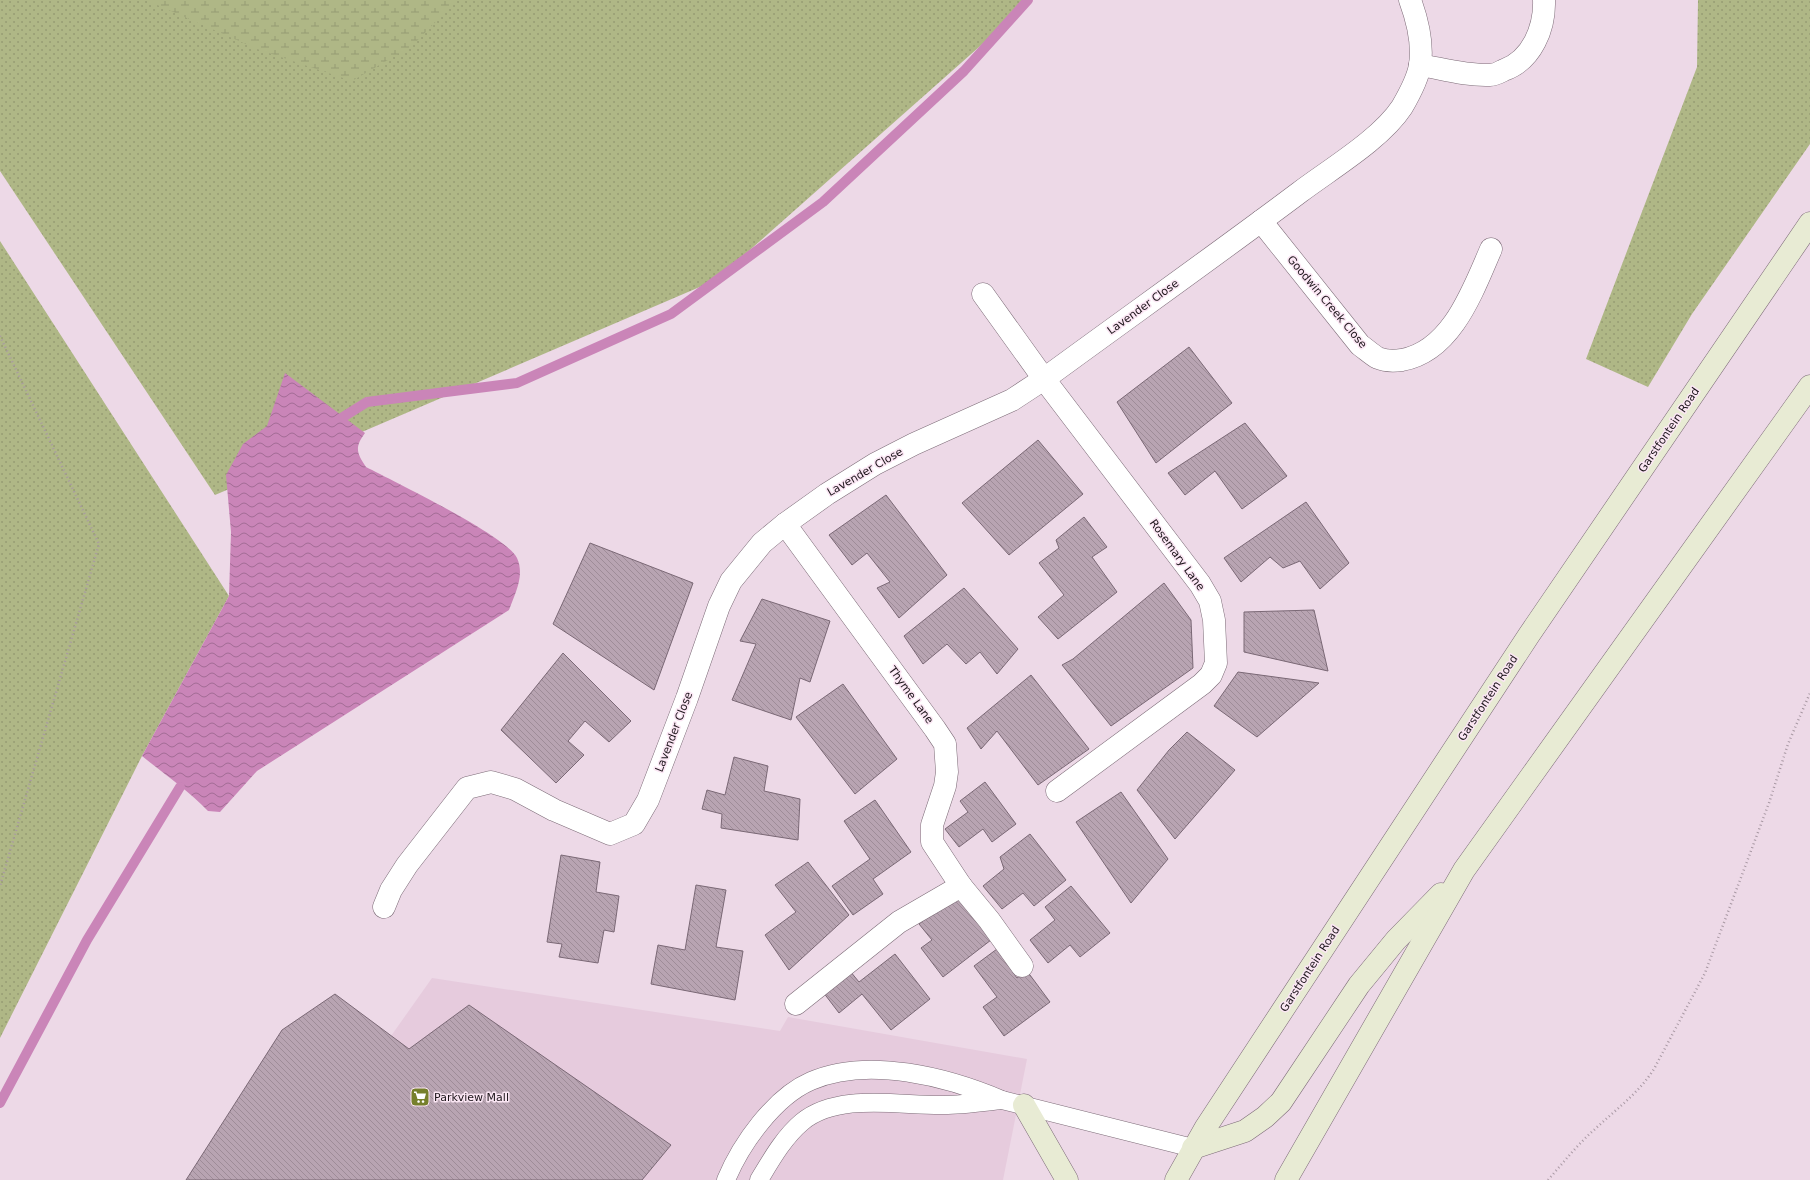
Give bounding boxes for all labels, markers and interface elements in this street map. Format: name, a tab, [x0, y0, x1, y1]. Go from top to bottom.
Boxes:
street label: Goodwin Creek Close	[1284, 253, 1370, 351]
street label: Lavender Close	[1105, 277, 1181, 337]
street label: Garstfontein Road	[1636, 385, 1702, 475]
street label: Lavender Close	[825, 445, 905, 499]
street label: Rosemary Lane	[1147, 517, 1207, 593]
street label: Garstfontein Road	[1455, 653, 1521, 743]
street label: Thyme Lane	[885, 663, 936, 726]
street label: Lavender Close	[653, 690, 695, 774]
street label: Garstfontein Road	[1277, 924, 1343, 1014]
supermarket icon: Parkview Mall	[409, 1086, 431, 1108]
place label: Parkview Mall	[434, 1091, 509, 1104]

